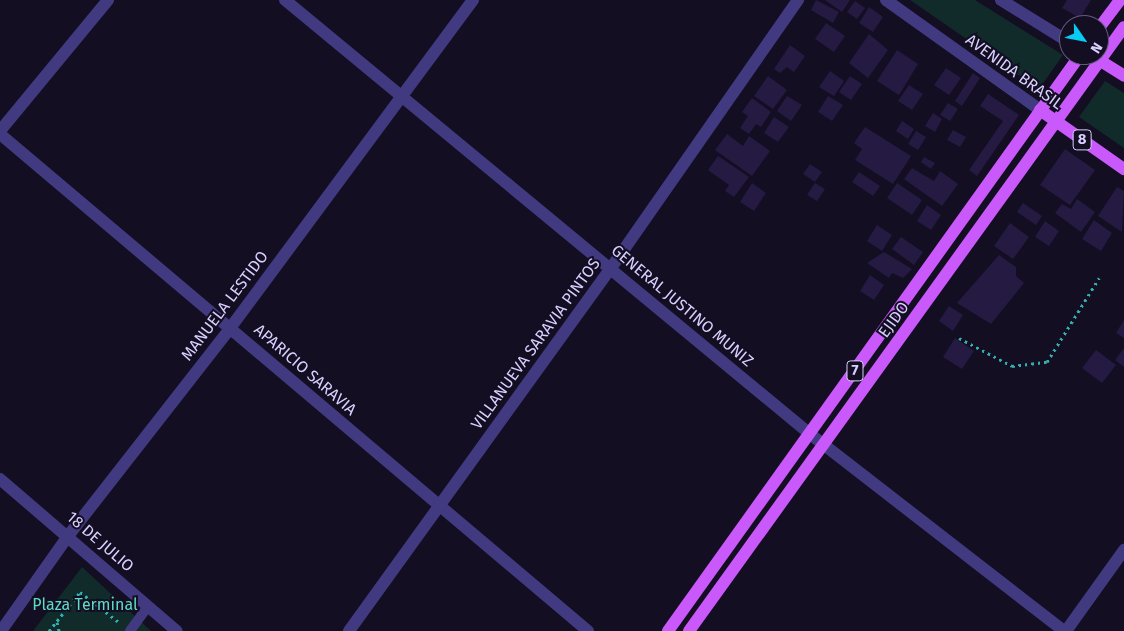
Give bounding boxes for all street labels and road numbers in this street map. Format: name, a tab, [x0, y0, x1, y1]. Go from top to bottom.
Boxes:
street label: AVENIDA BRASIL	[962, 30, 1066, 114]
road number: 8	[1072, 128, 1092, 152]
street label: GENERAL JUSTINO MUNIZ	[607, 241, 757, 371]
street label: MANUELA LESTIDO	[178, 247, 272, 365]
street label: VILLANUEVA SARAVIA PINTOS	[467, 255, 605, 433]
street label: EJIDO	[875, 298, 913, 342]
street label: APARICIO SARAVIA	[250, 320, 360, 420]
road number: 7	[846, 358, 864, 384]
street label: 18 DE JULIO	[63, 508, 137, 576]

